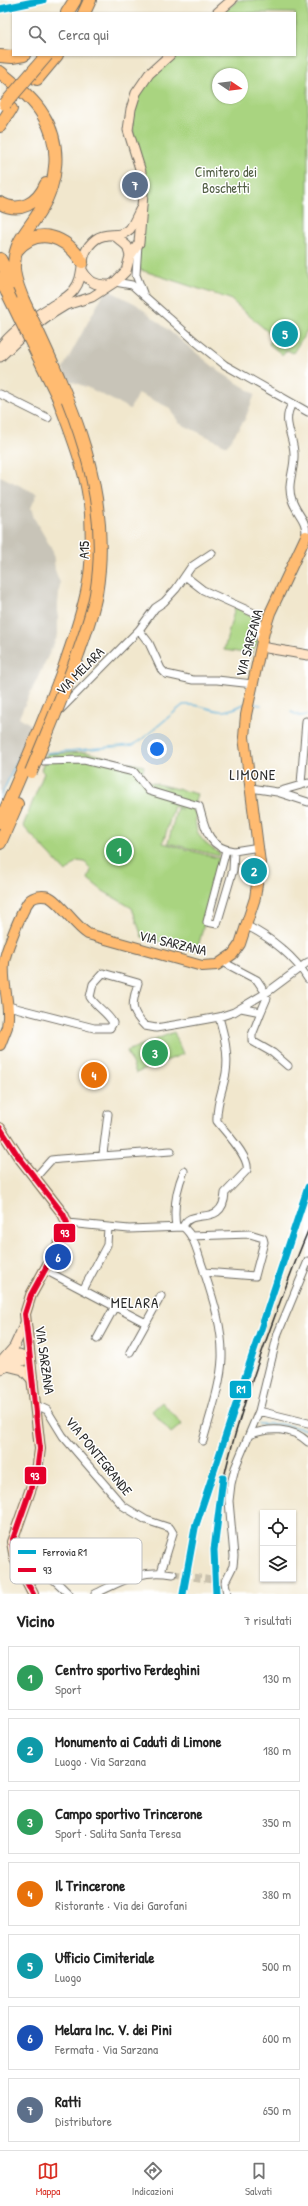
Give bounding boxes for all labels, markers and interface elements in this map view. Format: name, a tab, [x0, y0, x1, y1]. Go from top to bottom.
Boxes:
search box	[12, 12, 296, 56]
icon: search	[26, 23, 48, 45]
text: Cerca qui	[58, 24, 109, 45]
north arrow	[212, 68, 248, 104]
park label: Cimitero dei Boschetti	[195, 162, 257, 197]
pin: 7	[122, 170, 148, 200]
pin: 5	[272, 319, 298, 349]
street label: A15	[74, 541, 93, 559]
street label: VIA SARZANA	[230, 607, 267, 679]
street label: VIA MELARA	[51, 642, 108, 699]
your location	[147, 739, 167, 759]
district label: LIMONE	[230, 764, 276, 785]
pin: 1	[106, 836, 132, 866]
pin: 2	[241, 856, 267, 886]
street label: VIA SARZANA	[137, 925, 209, 960]
pin: 3	[142, 1038, 168, 1068]
pin: 4	[81, 1060, 107, 1090]
line badge: 93	[53, 1223, 76, 1243]
text: 93	[61, 1226, 70, 1240]
pin: 6	[45, 1242, 71, 1272]
district label: MELARA	[111, 1292, 159, 1313]
street label: VIA SARZANA	[31, 1324, 60, 1396]
line badge: R1	[229, 1380, 252, 1399]
text: R1	[237, 1382, 246, 1396]
street label: VIA PONTEGRANDE	[62, 1412, 137, 1499]
line badge: 93	[24, 1466, 47, 1485]
text: 93	[31, 1469, 40, 1483]
map controls	[260, 1510, 296, 1582]
button: locate	[260, 1510, 296, 1546]
legend	[10, 1538, 142, 1584]
text: Ferrovia R1	[42, 1545, 87, 1559]
button: layers	[260, 1546, 296, 1582]
text: 93	[43, 1563, 52, 1577]
text: Vicino	[16, 1609, 54, 1632]
text: 7 risultati	[244, 1611, 292, 1629]
text: Centro sportivo Ferdeghini	[55, 1659, 200, 1680]
text: 1	[28, 1669, 32, 1687]
text: 130 m	[263, 1669, 291, 1687]
text: Sport	[55, 1680, 81, 1698]
text: Monumento ai Caduti di Limone	[55, 1731, 222, 1752]
text: 2	[27, 1741, 33, 1759]
text: 180 m	[263, 1741, 291, 1759]
text: Luogo · Via Sarzana	[55, 1752, 146, 1770]
text: Campo sportivo Trincerone	[55, 1803, 203, 1824]
text: 3	[27, 1813, 33, 1831]
text: 350 m	[262, 1813, 291, 1831]
text: Sport · Salita Santa Teresa	[55, 1824, 181, 1842]
text: Il Trincerone	[55, 1875, 125, 1896]
text: 4	[28, 1885, 32, 1903]
text: 380 m	[262, 1885, 291, 1903]
text: Ristorante · Via dei Garofani	[55, 1896, 187, 1914]
text: Ufficio Cimiteriale	[55, 1947, 154, 1968]
text: 5	[27, 1957, 33, 1975]
text: 500 m	[262, 1957, 291, 1975]
text: Luogo	[55, 1968, 81, 1986]
text: Melara Inc. V. dei Pini	[55, 2019, 172, 2040]
text: 6	[27, 2029, 33, 2047]
text: 600 m	[262, 2029, 291, 2047]
text: Fermata · Via Sarzana	[55, 2040, 158, 2058]
text: Ratti	[55, 2091, 81, 2112]
text: 7	[27, 2101, 33, 2119]
text: 650 m	[263, 2101, 291, 2119]
text: Distributore	[55, 2112, 112, 2130]
tab: Mappa	[36, 2160, 60, 2198]
tab: Indicazioni	[132, 2160, 174, 2198]
tab: Salvati	[245, 2160, 272, 2198]

